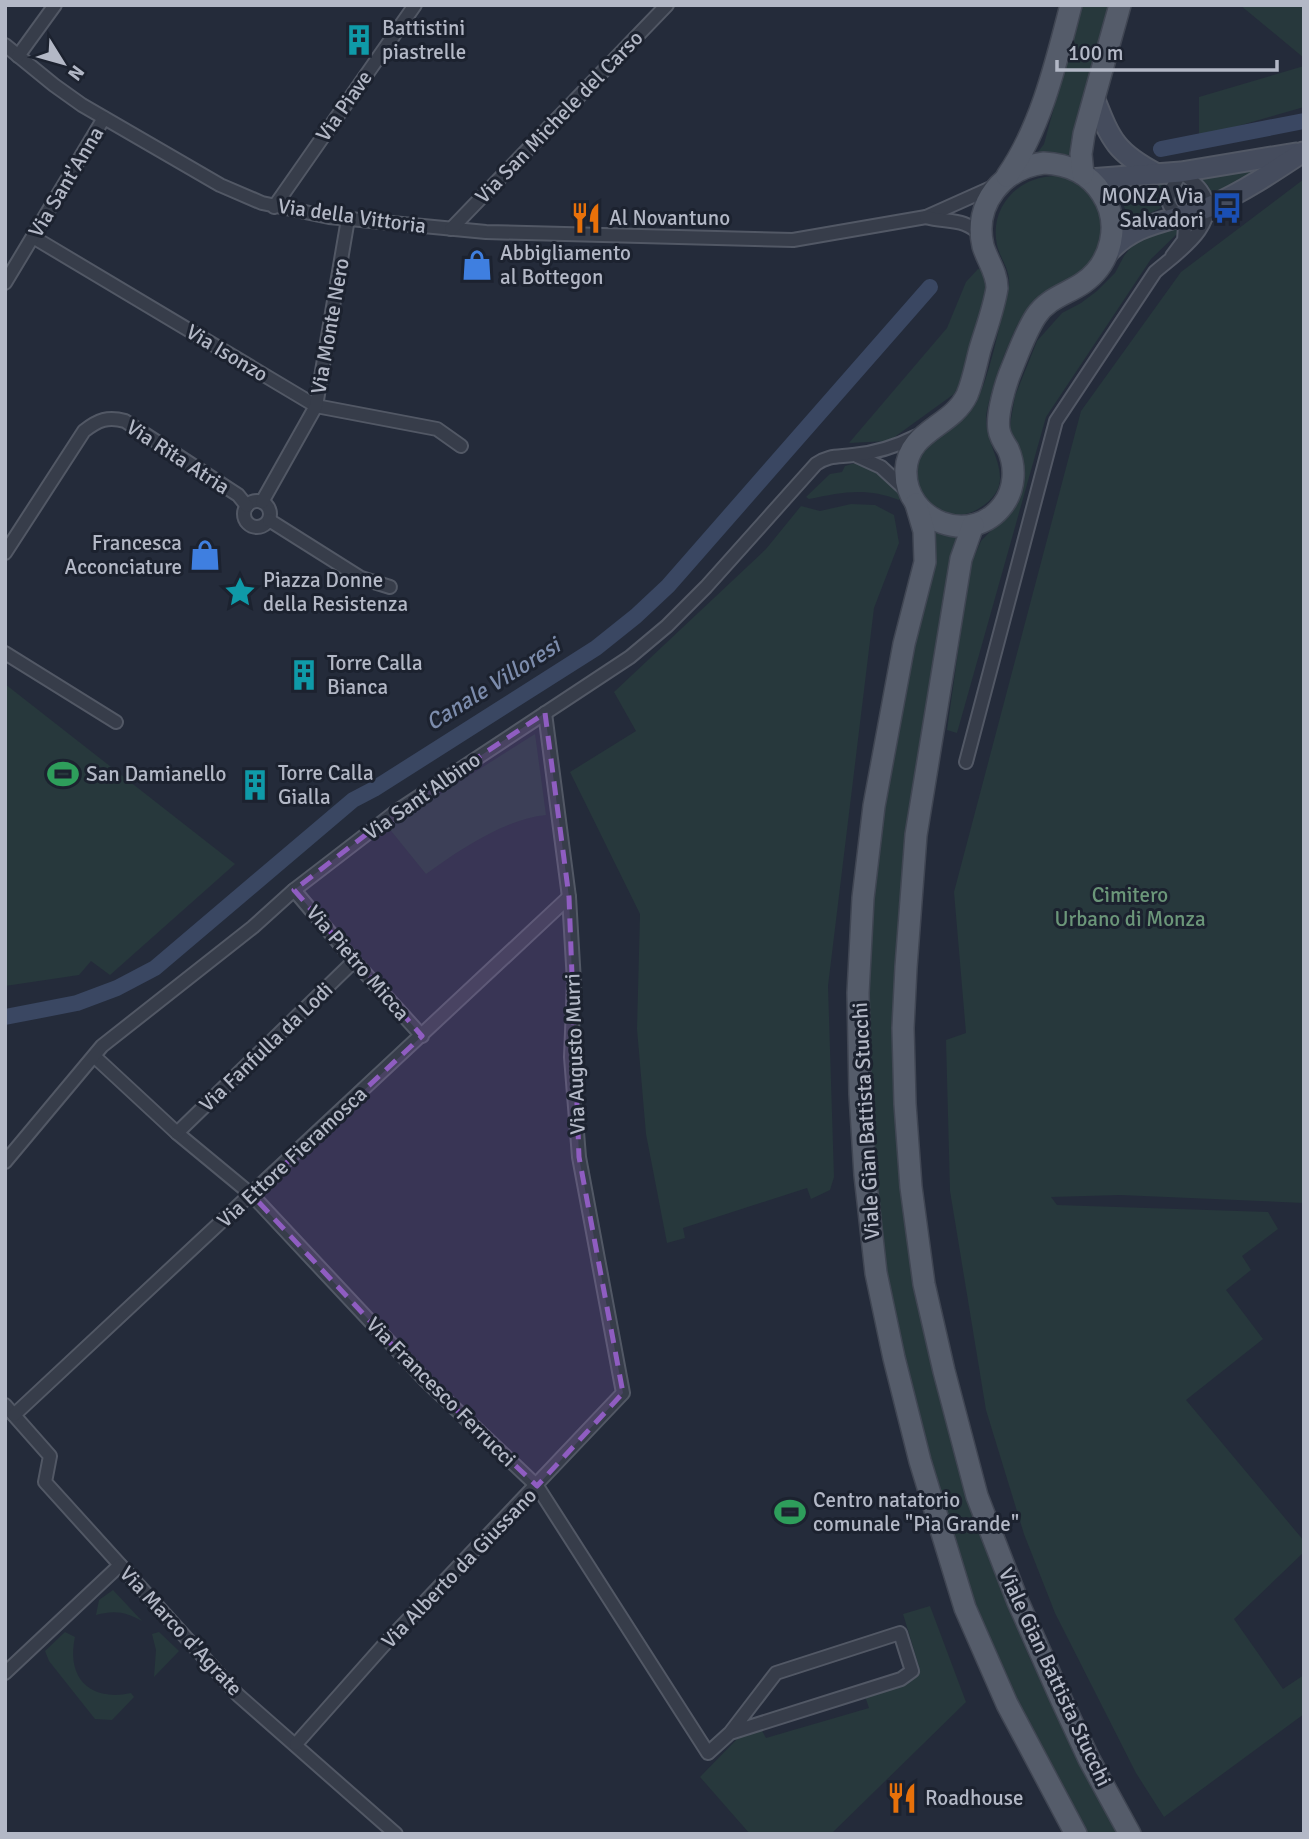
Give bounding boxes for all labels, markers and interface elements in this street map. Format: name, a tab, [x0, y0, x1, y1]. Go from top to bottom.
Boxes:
place label: Battistini piastrelle	[382, 15, 466, 65]
building icon: Battistini piastrelle	[342, 23, 376, 57]
street label: Via San Michele del Carso	[470, 25, 648, 209]
north arrow	[28, 28, 98, 98]
scale bar	[1057, 28, 1278, 72]
text: 100 m	[1068, 40, 1123, 66]
text: N	[62, 60, 89, 85]
street label: Via Piave	[310, 65, 378, 147]
street label: Via Sant'Anna	[23, 122, 109, 242]
place label: MONZA Via Salvadori	[1101, 183, 1204, 233]
bus stop icon: MONZA Via Salvadori	[1210, 191, 1244, 225]
street label: Via della Vittoria	[276, 193, 428, 239]
restaurant icon: Al Novantuno	[569, 201, 603, 235]
place label: Al Novantuno	[609, 205, 730, 231]
place label: Abbigliamento al Bottegon	[500, 240, 631, 290]
shop icon: Abbigliamento al Bottegon	[460, 248, 494, 282]
street label: Via Monte Nero	[305, 256, 355, 396]
street label: Via Isonzo	[181, 318, 273, 388]
street label: Via Rita Atria	[121, 414, 235, 500]
place label: Francesca Acconciature	[65, 530, 182, 580]
shop icon: Francesca Acconciature	[188, 538, 222, 572]
place label: Piazza Donne della Resistenza	[263, 567, 408, 617]
place icon: Piazza Donne della Resistenza	[223, 575, 257, 609]
water label: Canale Villoresi	[420, 630, 568, 737]
place label: Torre Calla Bianca	[327, 650, 423, 700]
building icon: Torre Calla Bianca	[287, 658, 321, 692]
street label: Via Sant'Albino	[359, 746, 485, 846]
sports icon: San Damianello	[46, 757, 80, 791]
place label: Torre Calla Gialla	[278, 760, 374, 810]
place label: San Damianello	[86, 761, 226, 787]
building icon: Torre Calla Gialla	[238, 768, 272, 802]
park label: Cimitero Urbano di Monza	[1054, 882, 1206, 932]
street label: Via Pietro Micca	[301, 900, 415, 1026]
street label: Via Augusto Murri	[559, 973, 591, 1135]
street label: Via Fanfulla da Lodi	[194, 977, 338, 1117]
street label: Viale Gian Battista Stucchi	[847, 1001, 885, 1241]
street label: Via Ettore Fieramosca	[212, 1081, 372, 1233]
street label: Via Francesco Ferrucci	[361, 1312, 521, 1472]
street label: Via Alberto da Giussano	[376, 1482, 542, 1654]
place label: Centro natatorio comunale "Pia Grande"	[813, 1487, 1019, 1537]
sports icon: Centro natatorio comunale "Pia Grande"	[773, 1495, 807, 1529]
street label: Via Marco d'Agrate	[114, 1561, 248, 1701]
street label: Viale Gian Battista Stucchi	[993, 1564, 1117, 1790]
restaurant icon: Roadhouse	[885, 1781, 919, 1815]
place label: Roadhouse	[925, 1785, 1024, 1811]

